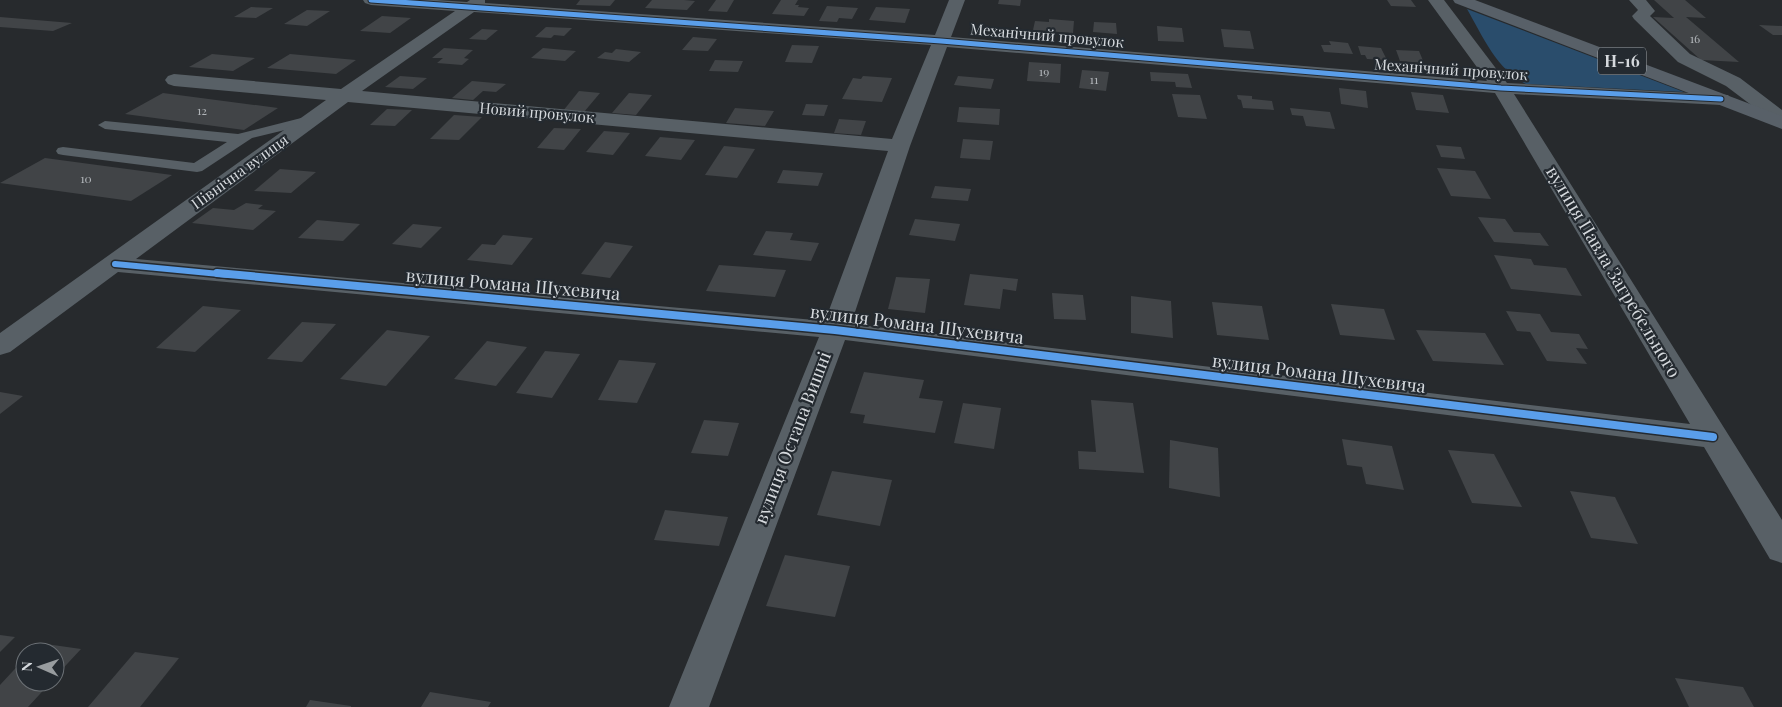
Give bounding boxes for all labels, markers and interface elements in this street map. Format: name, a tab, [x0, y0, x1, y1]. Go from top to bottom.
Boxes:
street label: Механічний провулок	[969, 18, 1125, 52]
house number: 16	[1690, 30, 1700, 46]
road number: Н-16	[1598, 48, 1646, 74]
street label: Механічний провулок	[1373, 54, 1529, 84]
house number: 19	[1039, 63, 1049, 79]
house number: 11	[1090, 71, 1099, 87]
street label: Новий провулок	[479, 97, 596, 127]
house number: 12	[197, 102, 207, 118]
street label: Північна вулиця	[187, 129, 292, 213]
street label: вулиця Павла Загребельного	[1541, 161, 1687, 382]
house number: 10	[80, 170, 92, 186]
street label: вулиця Романа Шухевича	[405, 263, 621, 305]
street label: вулиця Романа Шухевича	[809, 299, 1025, 349]
street label: вулиця Остапа Вишні	[748, 348, 836, 527]
street label: вулиця Романа Шухевича	[1211, 348, 1427, 398]
north arrow	[15, 642, 65, 692]
text: N	[17, 661, 36, 672]

